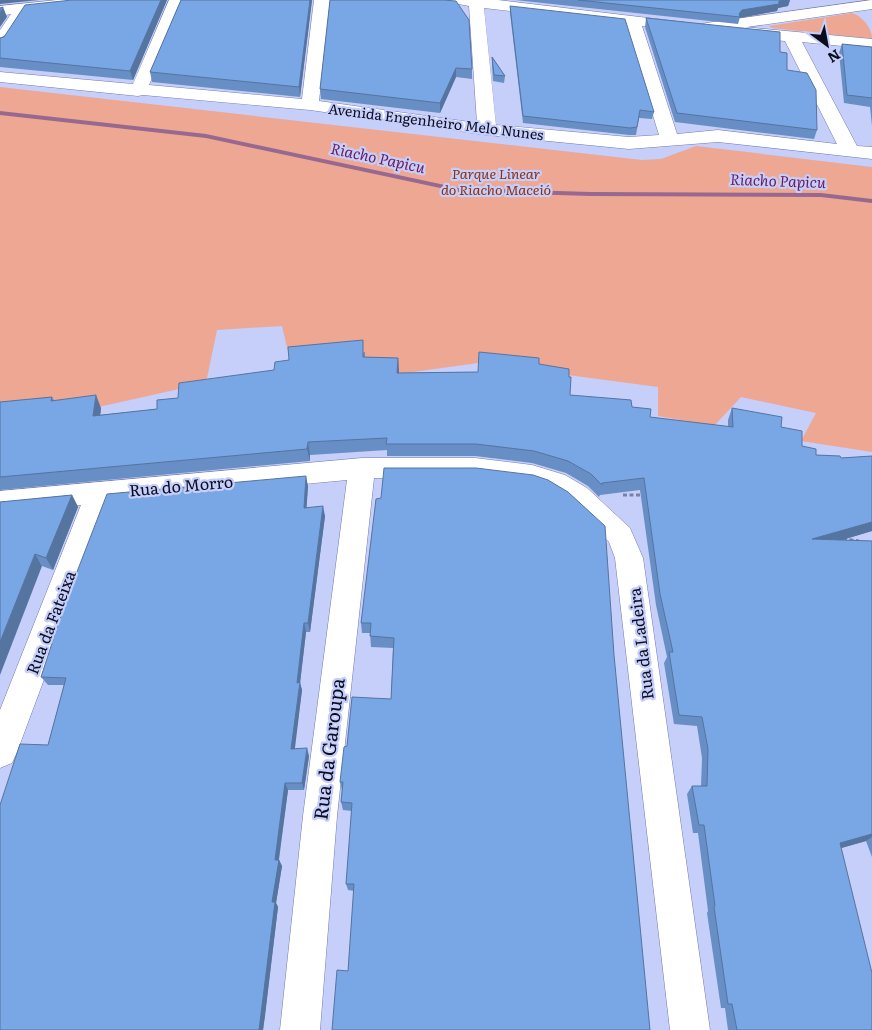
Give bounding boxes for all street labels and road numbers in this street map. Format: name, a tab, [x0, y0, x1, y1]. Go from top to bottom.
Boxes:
street label: Avenida Engenheiro Melo Nunes	[327, 98, 545, 144]
street label: Rua do Morro	[128, 468, 234, 502]
street label: Rua da Fateixa	[19, 566, 81, 677]
street label: Rua da Ladeira	[621, 586, 659, 701]
street label: Rua da Garoupa	[305, 676, 351, 822]

